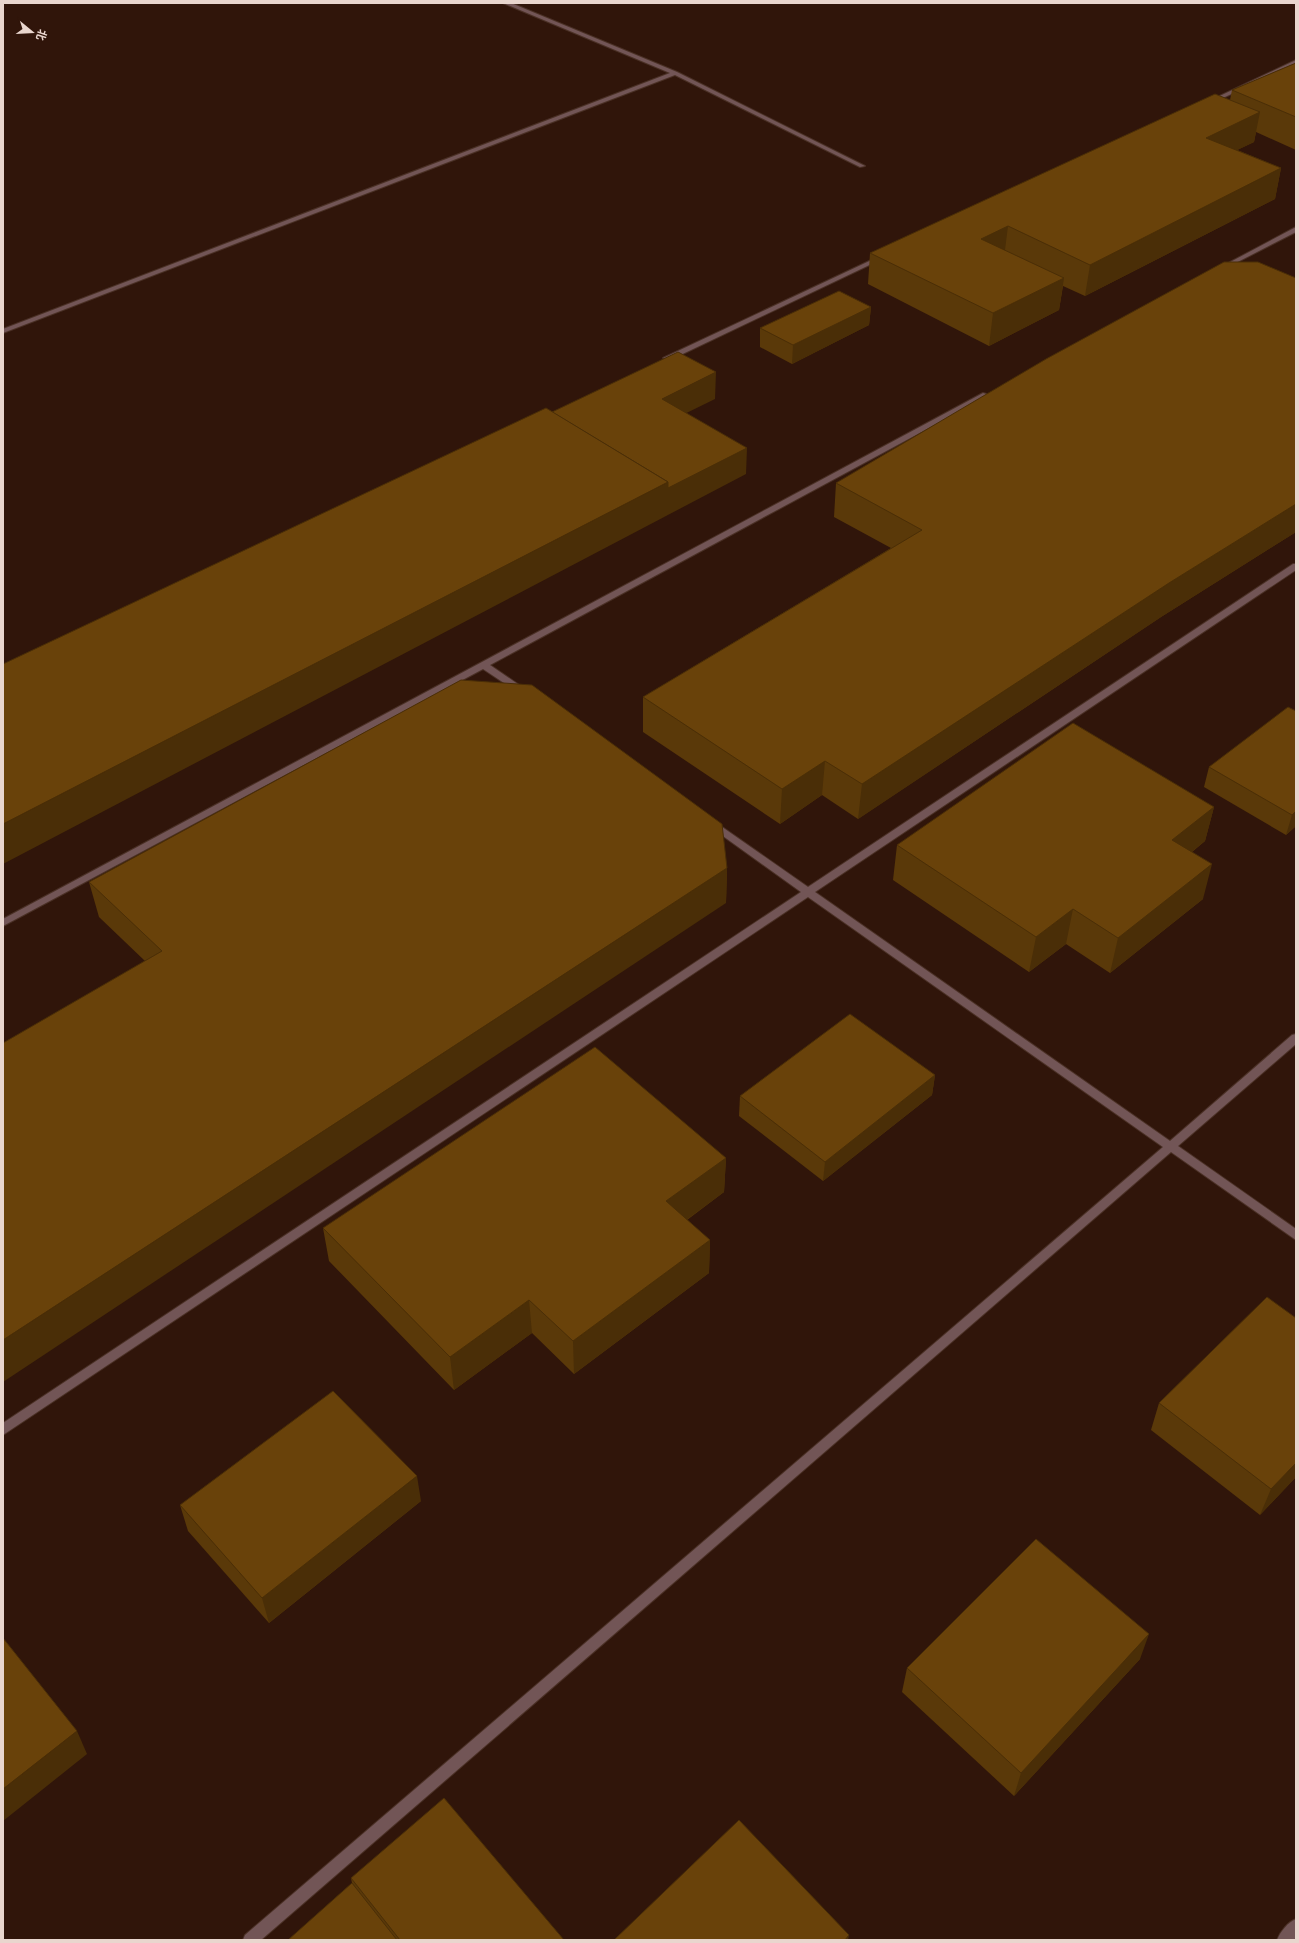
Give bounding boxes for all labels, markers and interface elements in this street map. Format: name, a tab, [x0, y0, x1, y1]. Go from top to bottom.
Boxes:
north arrow	[12, 12, 52, 52]
text: 北	[33, 28, 51, 43]

